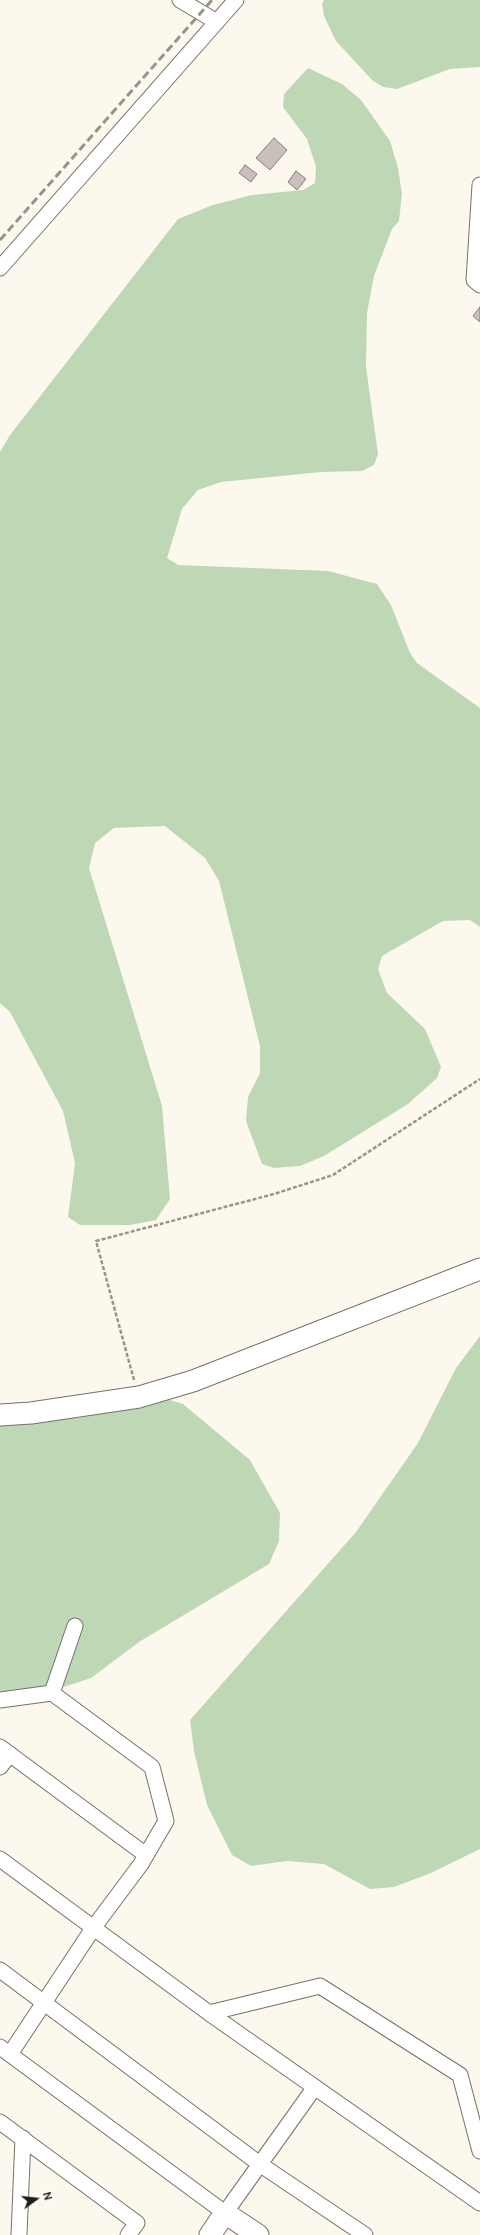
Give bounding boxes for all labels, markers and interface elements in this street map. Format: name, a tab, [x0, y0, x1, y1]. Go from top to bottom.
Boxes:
north arrow	[16, 2179, 56, 2219]
text: N	[41, 2190, 54, 2201]

